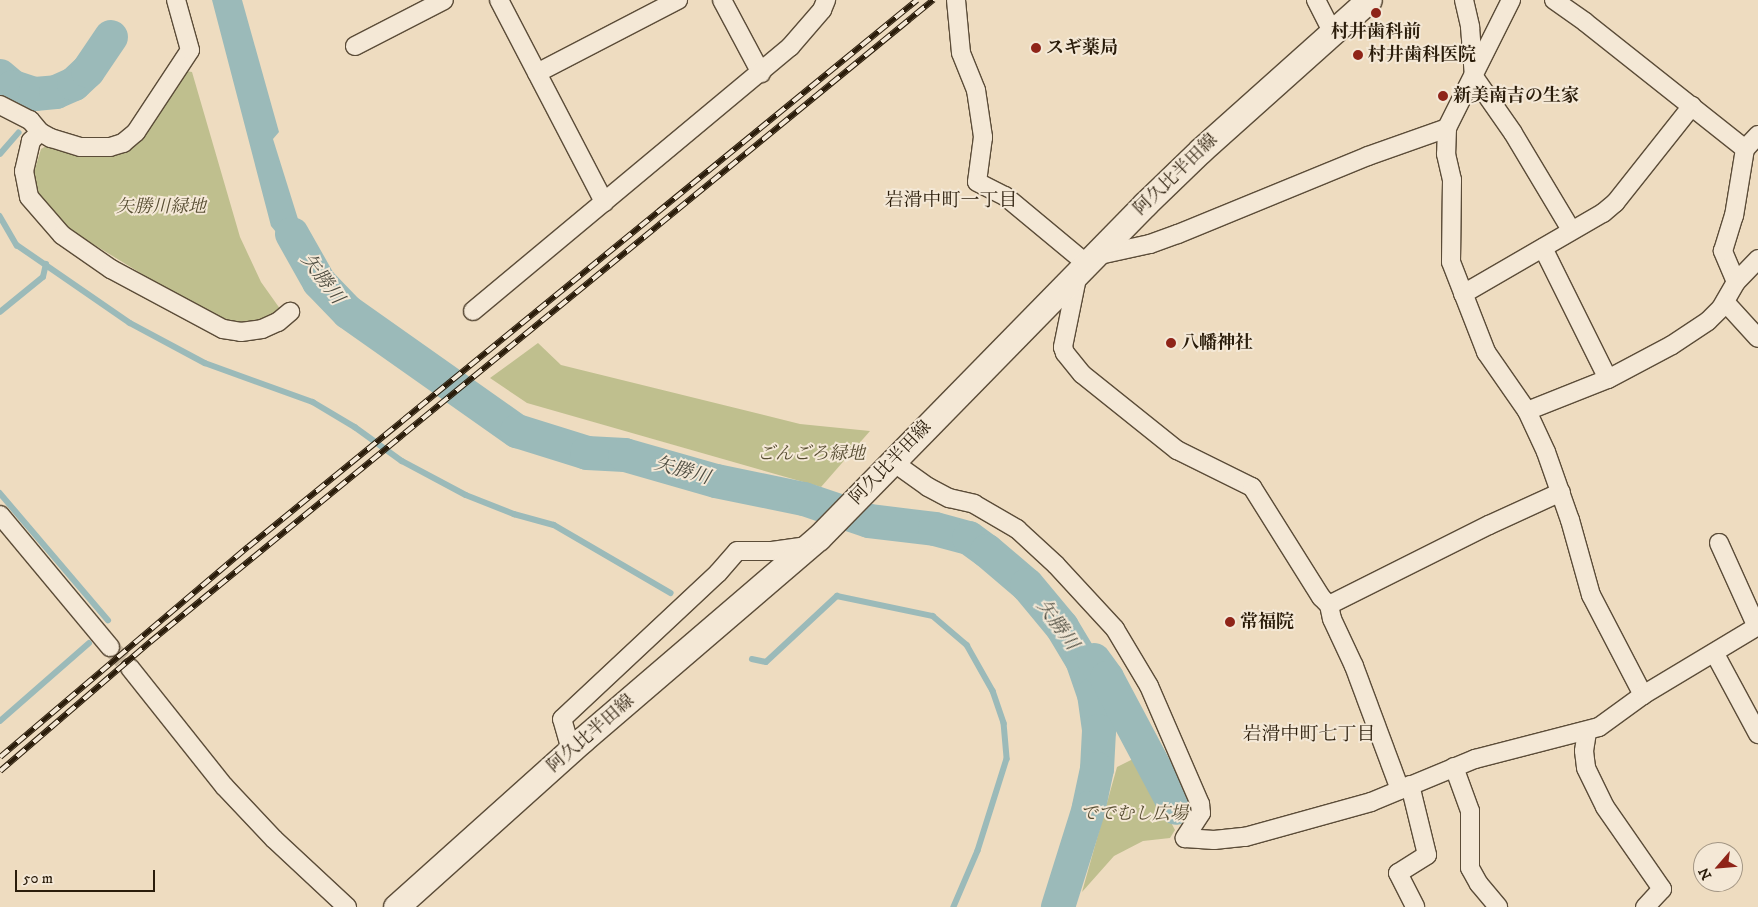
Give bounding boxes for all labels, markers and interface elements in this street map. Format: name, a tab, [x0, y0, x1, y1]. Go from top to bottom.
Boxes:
marker: 村井歯科前	[1370, 7, 1382, 19]
place label: 村井歯科前	[1331, 21, 1421, 43]
place label: スギ薬局	[1046, 37, 1118, 59]
marker: スギ薬局	[1030, 42, 1042, 54]
place label: 村井歯科医院	[1368, 44, 1476, 66]
marker: 村井歯科医院	[1352, 49, 1364, 61]
place label: 新美南吉の生家	[1453, 85, 1579, 107]
marker: 新美南吉の生家	[1437, 90, 1449, 102]
street label: 阿久比半田線	[1130, 130, 1222, 220]
district label: 岩滑中町一丁目	[885, 190, 1017, 212]
park label: 矢勝川緑地	[116, 196, 206, 218]
water label: 矢勝川	[296, 249, 348, 309]
place label: 八幡神社	[1181, 332, 1253, 354]
marker: 八幡神社	[1165, 337, 1177, 349]
street label: 阿久比半田線	[846, 417, 936, 509]
park label: ごんごろ緑地	[757, 443, 865, 465]
water label: 矢勝川	[651, 452, 713, 490]
water label: 矢勝川	[1031, 595, 1083, 655]
place label: 常福院	[1240, 611, 1294, 633]
marker: 常福院	[1224, 616, 1236, 628]
street label: 阿久比半田線	[543, 690, 639, 778]
district label: 岩滑中町七丁目	[1243, 724, 1375, 746]
park label: ででむし広場	[1080, 803, 1188, 825]
north arrow	[1693, 842, 1743, 892]
scale bar	[18, 860, 158, 892]
text: N	[1695, 864, 1716, 883]
text: 50 m	[23, 869, 53, 888]

